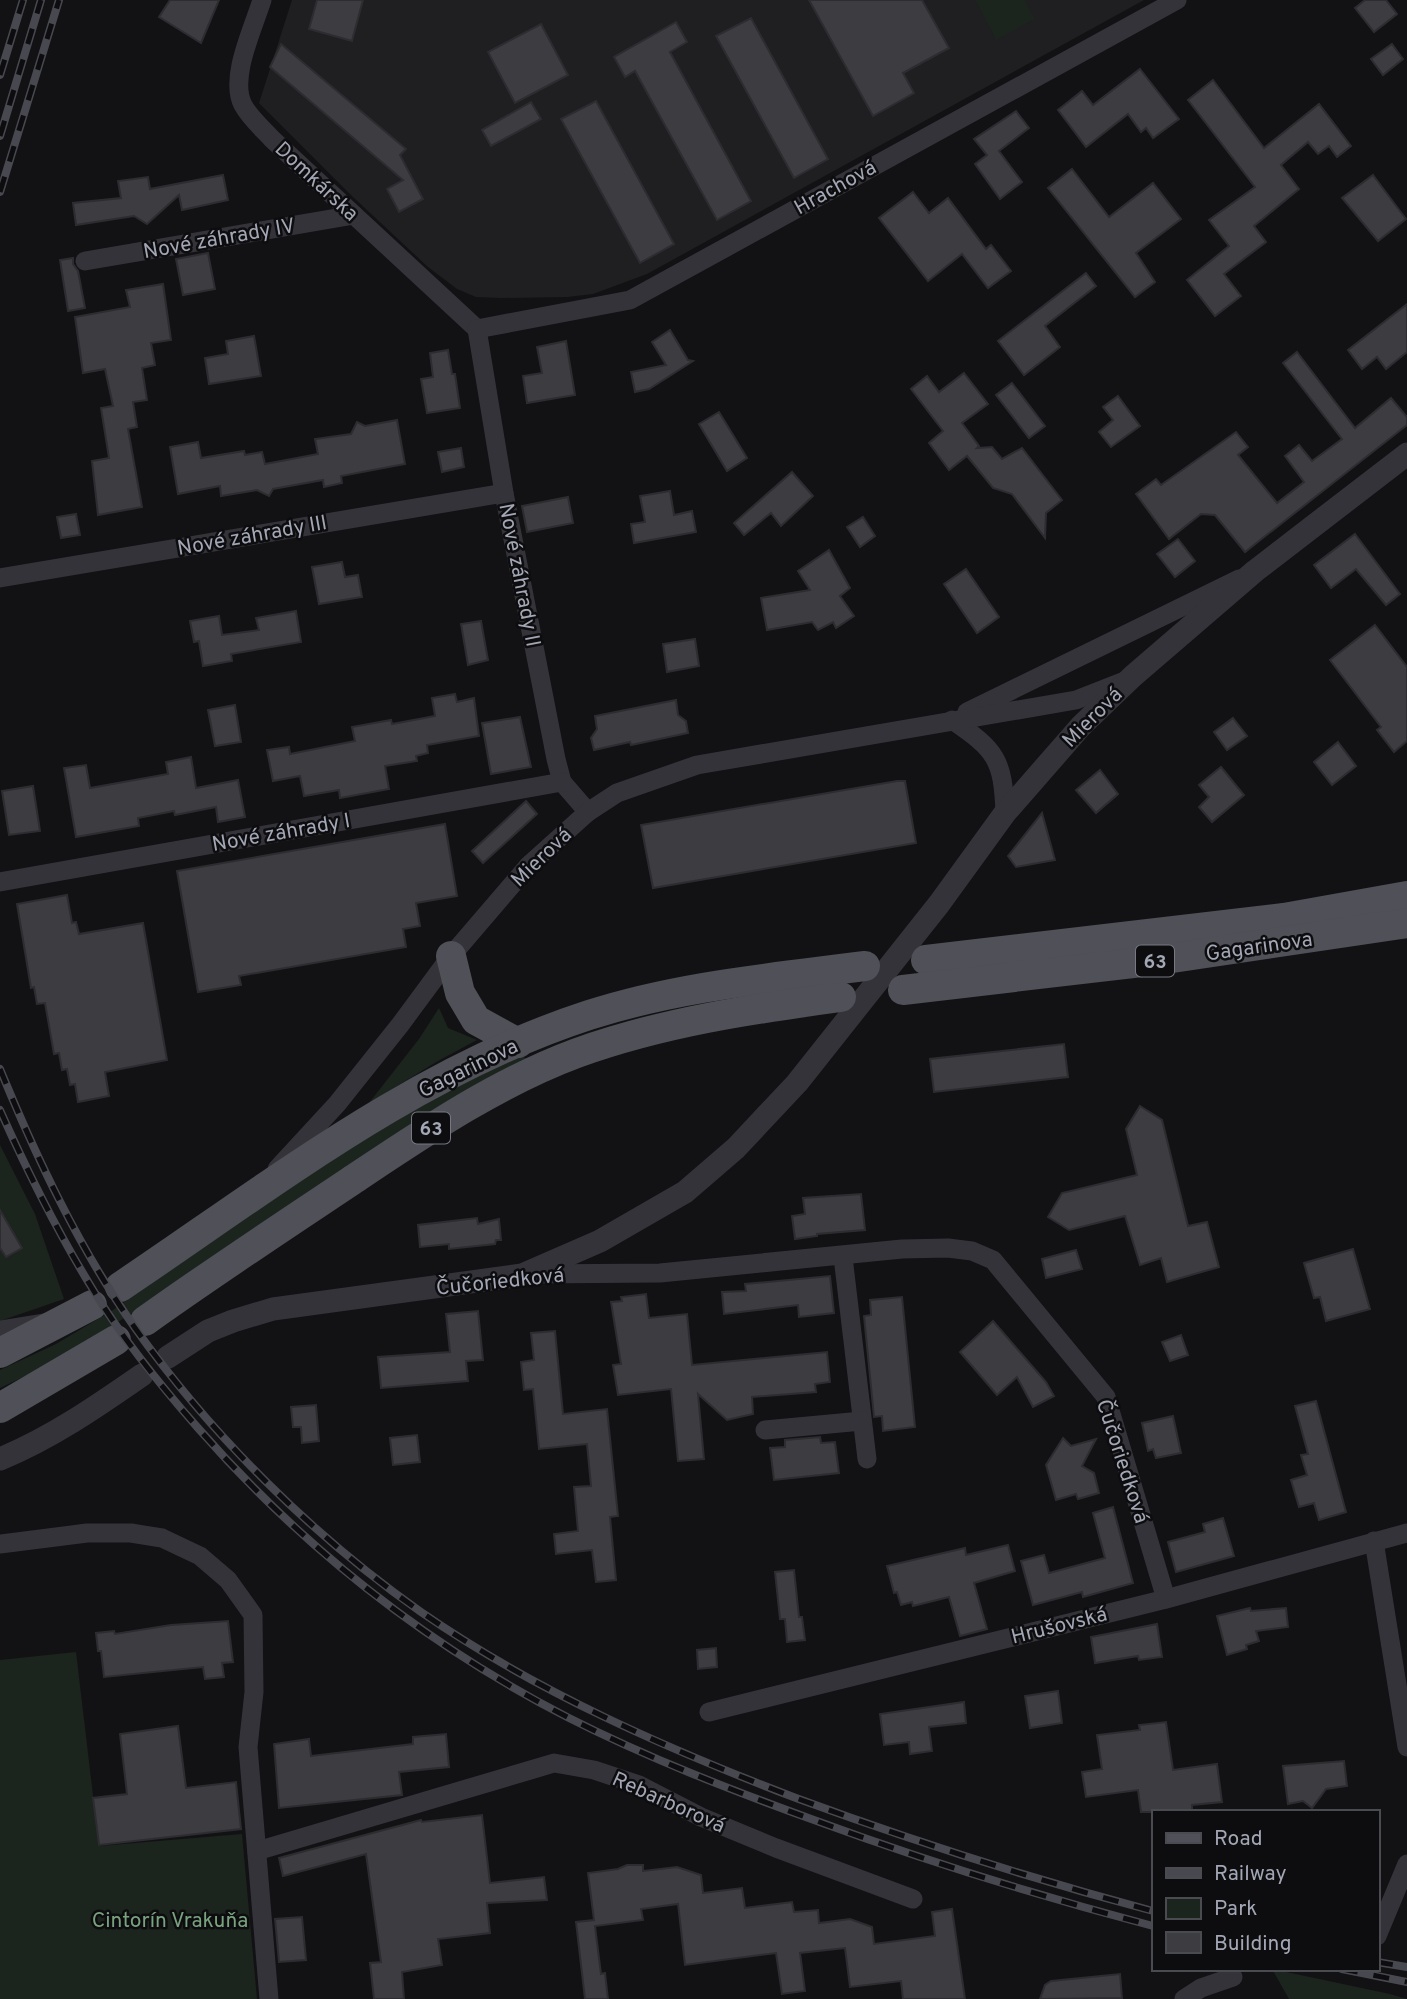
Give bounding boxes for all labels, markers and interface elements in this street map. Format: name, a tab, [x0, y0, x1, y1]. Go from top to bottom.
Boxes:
street label: Domkárska	[268, 136, 364, 228]
street label: Hrachová	[790, 155, 882, 222]
street label: Nové záhrady IV	[141, 213, 297, 266]
street label: Nové záhrady II	[491, 501, 546, 649]
street label: Nové záhrady III	[175, 510, 329, 563]
street label: Mierová	[1057, 682, 1129, 754]
street label: Nové záhrady I	[210, 808, 353, 859]
street label: Mierová	[506, 822, 578, 894]
street label: Gagarinova	[1204, 927, 1314, 968]
road number: 63	[1136, 945, 1174, 976]
street label: Gagarinova	[414, 1034, 523, 1105]
road number: 63	[412, 1112, 450, 1144]
street label: Čučoriedková	[435, 1261, 566, 1303]
street label: Čučoriedková	[1089, 1396, 1155, 1527]
street label: Hrušovská	[1009, 1601, 1110, 1651]
street label: Rebarborová	[608, 1766, 729, 1840]
legend	[1152, 1810, 1379, 1971]
text: Road	[1214, 1826, 1263, 1853]
text: Railway	[1214, 1861, 1287, 1888]
text: Park	[1214, 1896, 1257, 1923]
park label: Cintorín Vrakuňa	[92, 1908, 248, 1935]
text: Building	[1214, 1931, 1292, 1958]

